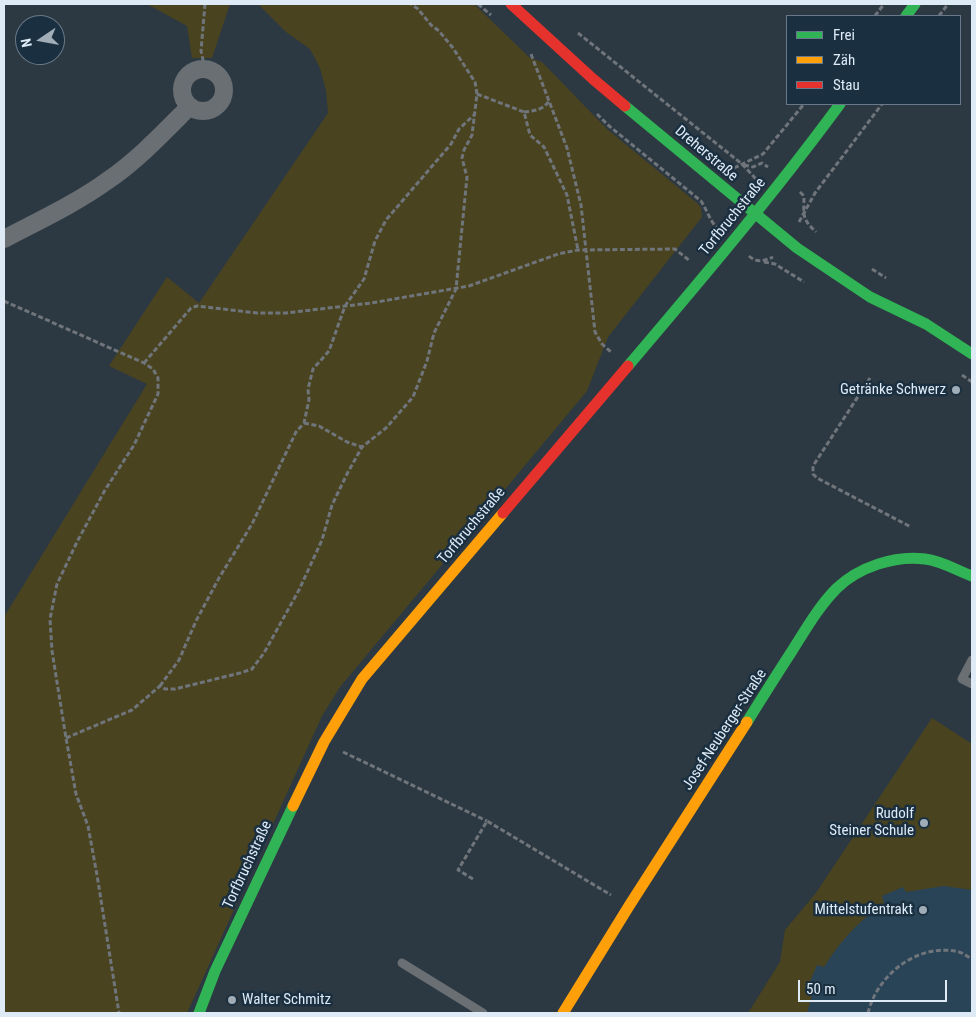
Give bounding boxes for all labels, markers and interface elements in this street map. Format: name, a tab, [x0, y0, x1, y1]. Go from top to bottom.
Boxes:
north arrow	[15, 15, 65, 65]
legend	[786, 15, 961, 105]
text: Frei	[833, 26, 855, 44]
text: N	[18, 37, 35, 49]
text: Zäh	[833, 51, 855, 69]
text: Stau	[833, 76, 860, 94]
street label: Dreherstraße	[671, 123, 741, 185]
street label: Torfbruchstraße	[696, 174, 770, 260]
place label: Getränke Schwerz	[840, 381, 946, 399]
marker: Getränke Schwerz	[950, 384, 962, 396]
street label: Torfbruchstraße	[435, 484, 509, 568]
street label: Josef-Neuberger-Straße	[679, 666, 771, 794]
place label: Rudolf Steiner Schule	[829, 805, 914, 840]
marker: Rudolf Steiner Schule	[918, 817, 930, 829]
street label: Torfbruchstraße	[220, 818, 276, 912]
place label: Mittelstufentrakt	[814, 901, 913, 919]
marker: Mittelstufentrakt	[917, 904, 929, 916]
scale bar	[801, 970, 950, 1002]
text: 50 m	[806, 980, 836, 998]
place label: Walter Schmitz	[242, 991, 331, 1009]
marker: Walter Schmitz	[226, 994, 238, 1006]

